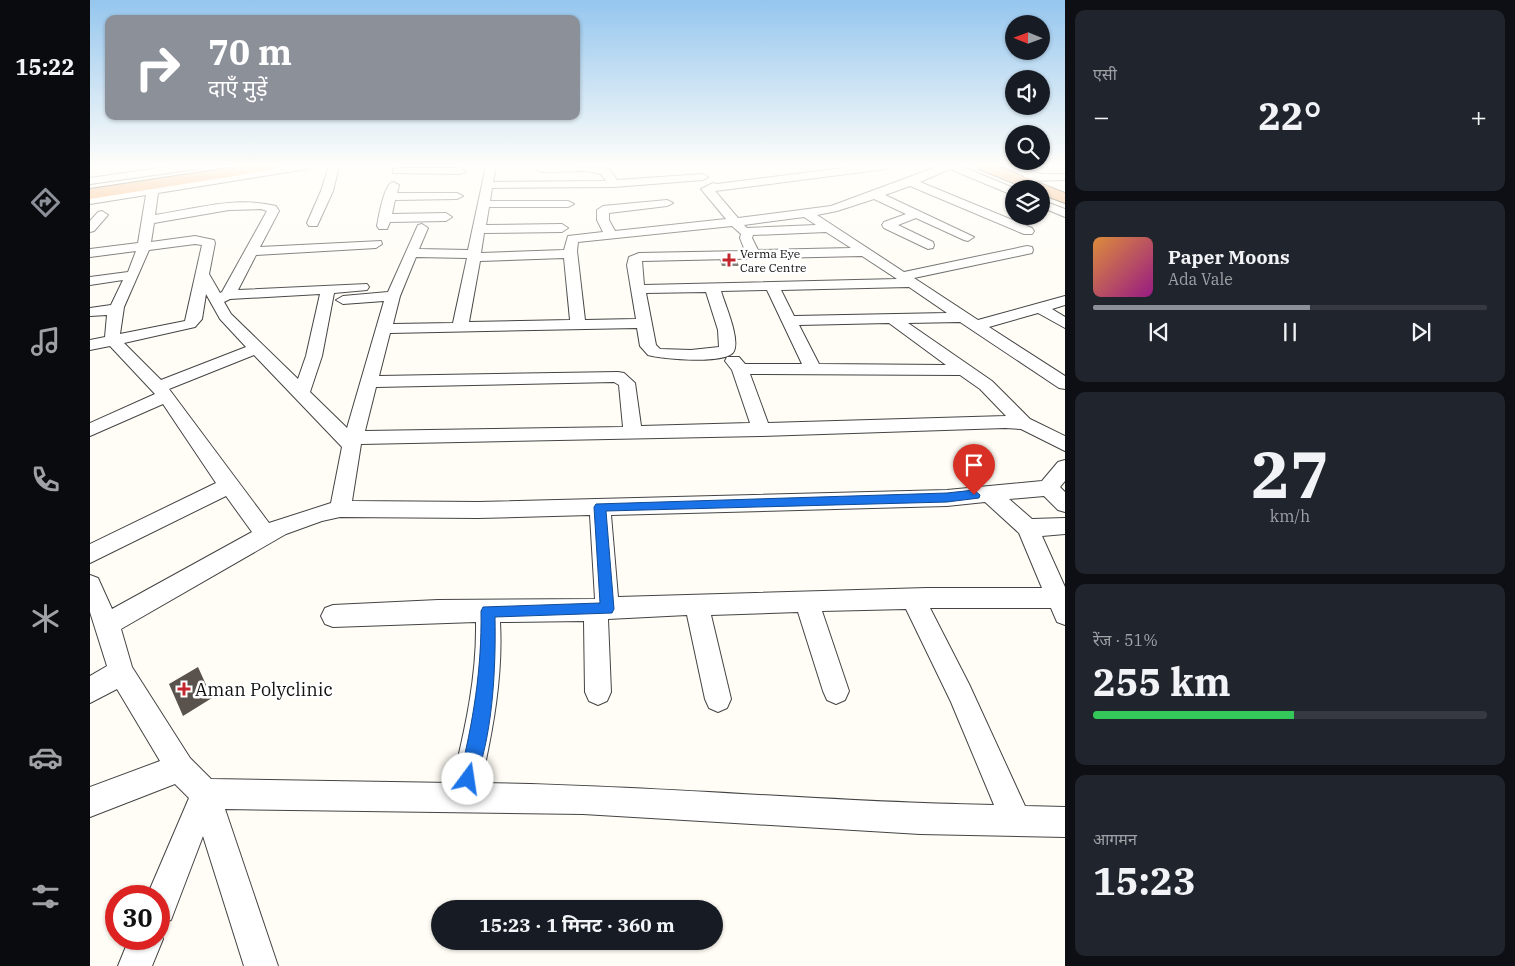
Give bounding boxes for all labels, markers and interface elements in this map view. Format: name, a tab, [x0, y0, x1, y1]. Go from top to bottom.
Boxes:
north arrow	[1005, 15, 1050, 60]
map controls	[1005, 15, 1050, 225]
text: 70 m	[208, 29, 292, 75]
icon: right	[125, 35, 190, 100]
text: 15:22	[15, 52, 75, 81]
text: एसी	[1093, 64, 1117, 84]
button: sound	[1005, 70, 1050, 115]
text: दाएँ मुड़ें	[208, 73, 268, 102]
text: 22°	[1258, 91, 1322, 140]
text: −	[1093, 98, 1110, 135]
text: +	[1470, 98, 1487, 135]
button: search	[1005, 125, 1050, 170]
button: layers	[1005, 180, 1050, 225]
icon: directions	[28, 185, 63, 220]
text: Paper Moons	[1168, 245, 1290, 269]
place label: Verma Eye Care Centre	[740, 246, 807, 275]
marker: Verma Eye Care Centre	[722, 253, 736, 267]
text: Ada Vale	[1168, 269, 1233, 289]
icon: previous	[1145, 318, 1173, 346]
icon: pause	[1276, 318, 1304, 346]
icon: next	[1407, 318, 1435, 346]
icon: music	[28, 324, 63, 359]
text: 27	[1251, 431, 1329, 516]
pin	[953, 444, 995, 495]
icon: arrive	[960, 451, 988, 479]
icon: phone	[28, 462, 63, 497]
text: km/h	[1270, 506, 1310, 526]
icon: climate	[28, 601, 63, 636]
text: रेंज · 51%	[1093, 630, 1158, 650]
text: 255 km	[1093, 657, 1231, 706]
place label: Aman Polyclinic	[195, 678, 333, 701]
marker: Aman Polyclinic	[177, 682, 191, 696]
icon: car	[28, 740, 63, 775]
position arrow	[441, 752, 493, 804]
text: आगमन	[1093, 829, 1137, 849]
text: 15:23	[1093, 856, 1196, 905]
icon: filters	[28, 879, 63, 914]
speed limit sign: 30	[105, 885, 170, 950]
text: 15:23 · 1 मिनट · 360 m	[479, 913, 675, 937]

